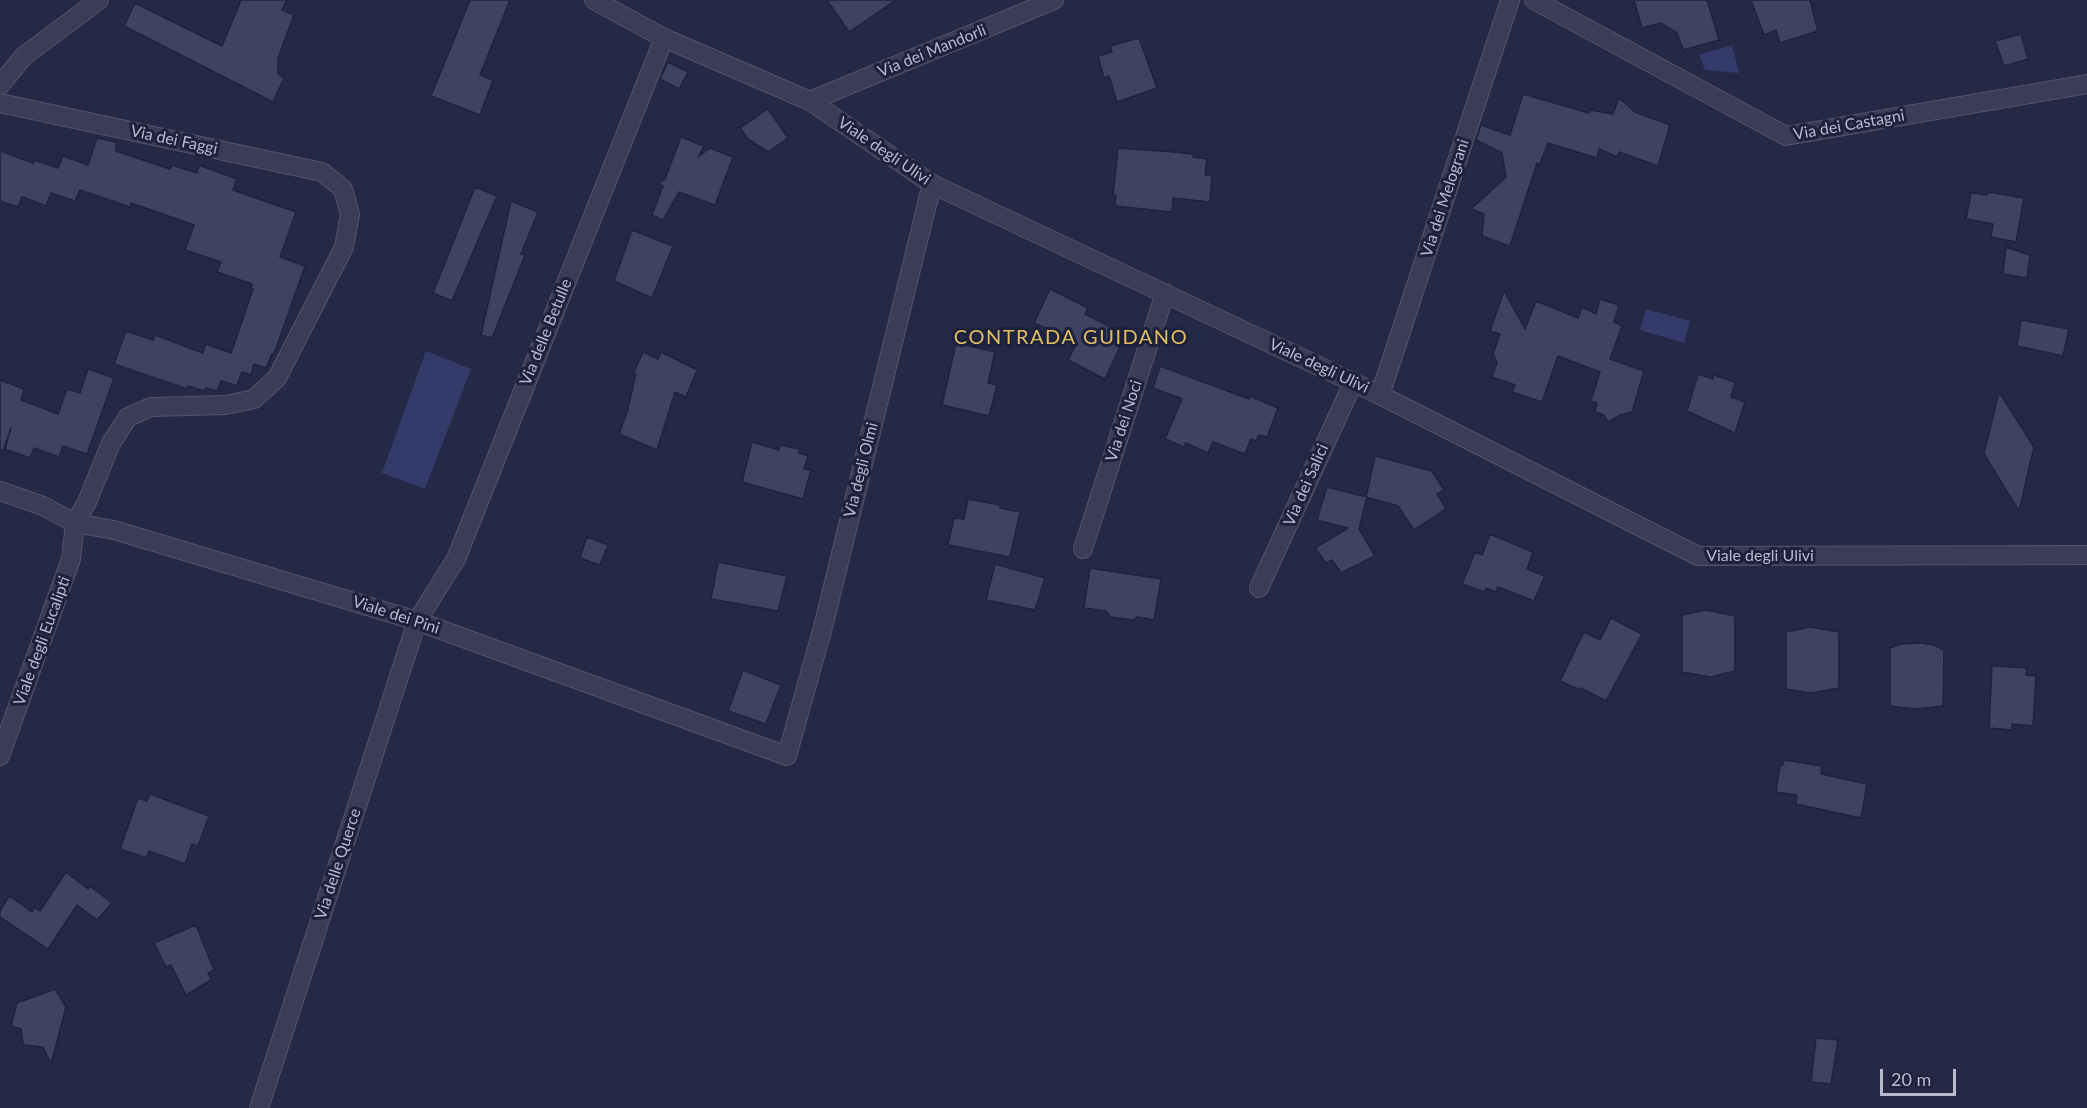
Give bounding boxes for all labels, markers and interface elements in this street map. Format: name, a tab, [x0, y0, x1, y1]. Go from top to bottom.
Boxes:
street label: Via dei Mandorli	[875, 21, 989, 81]
street label: Via dei Castagni	[1792, 106, 1906, 144]
street label: Viale degli Ulivi	[834, 113, 934, 189]
street label: Via dei Faggi	[129, 121, 219, 159]
street label: Via dei Melograni	[1417, 137, 1473, 259]
street label: Via delle Betulle	[516, 276, 576, 388]
district label: CONTRADA GUIDANO	[954, 326, 1188, 350]
street label: Viale degli Ulivi	[1266, 335, 1372, 397]
street label: Via dei Noci	[1102, 378, 1146, 464]
street label: Via degli Olmi	[840, 420, 882, 520]
street label: Via dei Salici	[1279, 441, 1333, 529]
street label: Viale degli Ulivi	[1706, 546, 1814, 566]
street label: Viale degli Eucalipti	[10, 574, 74, 708]
street label: Viale dei Pini	[350, 592, 442, 638]
street label: Via delle Querce	[311, 806, 365, 922]
scale bar	[1883, 1057, 1960, 1095]
text: 20 m	[1891, 1068, 1931, 1090]

